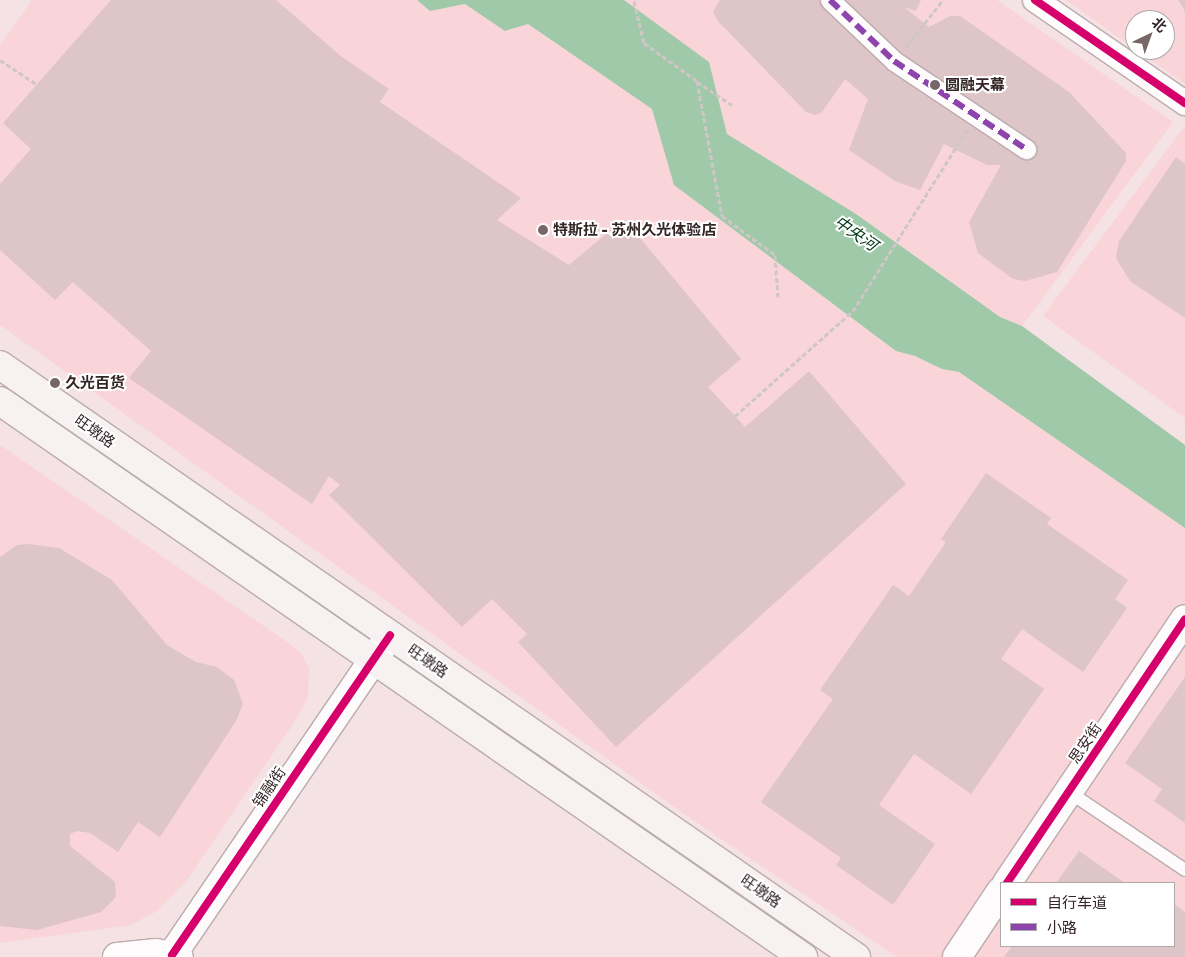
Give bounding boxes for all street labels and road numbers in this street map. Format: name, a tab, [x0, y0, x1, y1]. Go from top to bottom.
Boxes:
street label: 旺墩路	[71, 411, 119, 451]
street label: 旺墩路	[404, 641, 452, 681]
street label: 思安街	[1065, 719, 1105, 767]
street label: 锦融街	[249, 763, 289, 811]
street label: 旺墩路	[737, 871, 785, 911]

